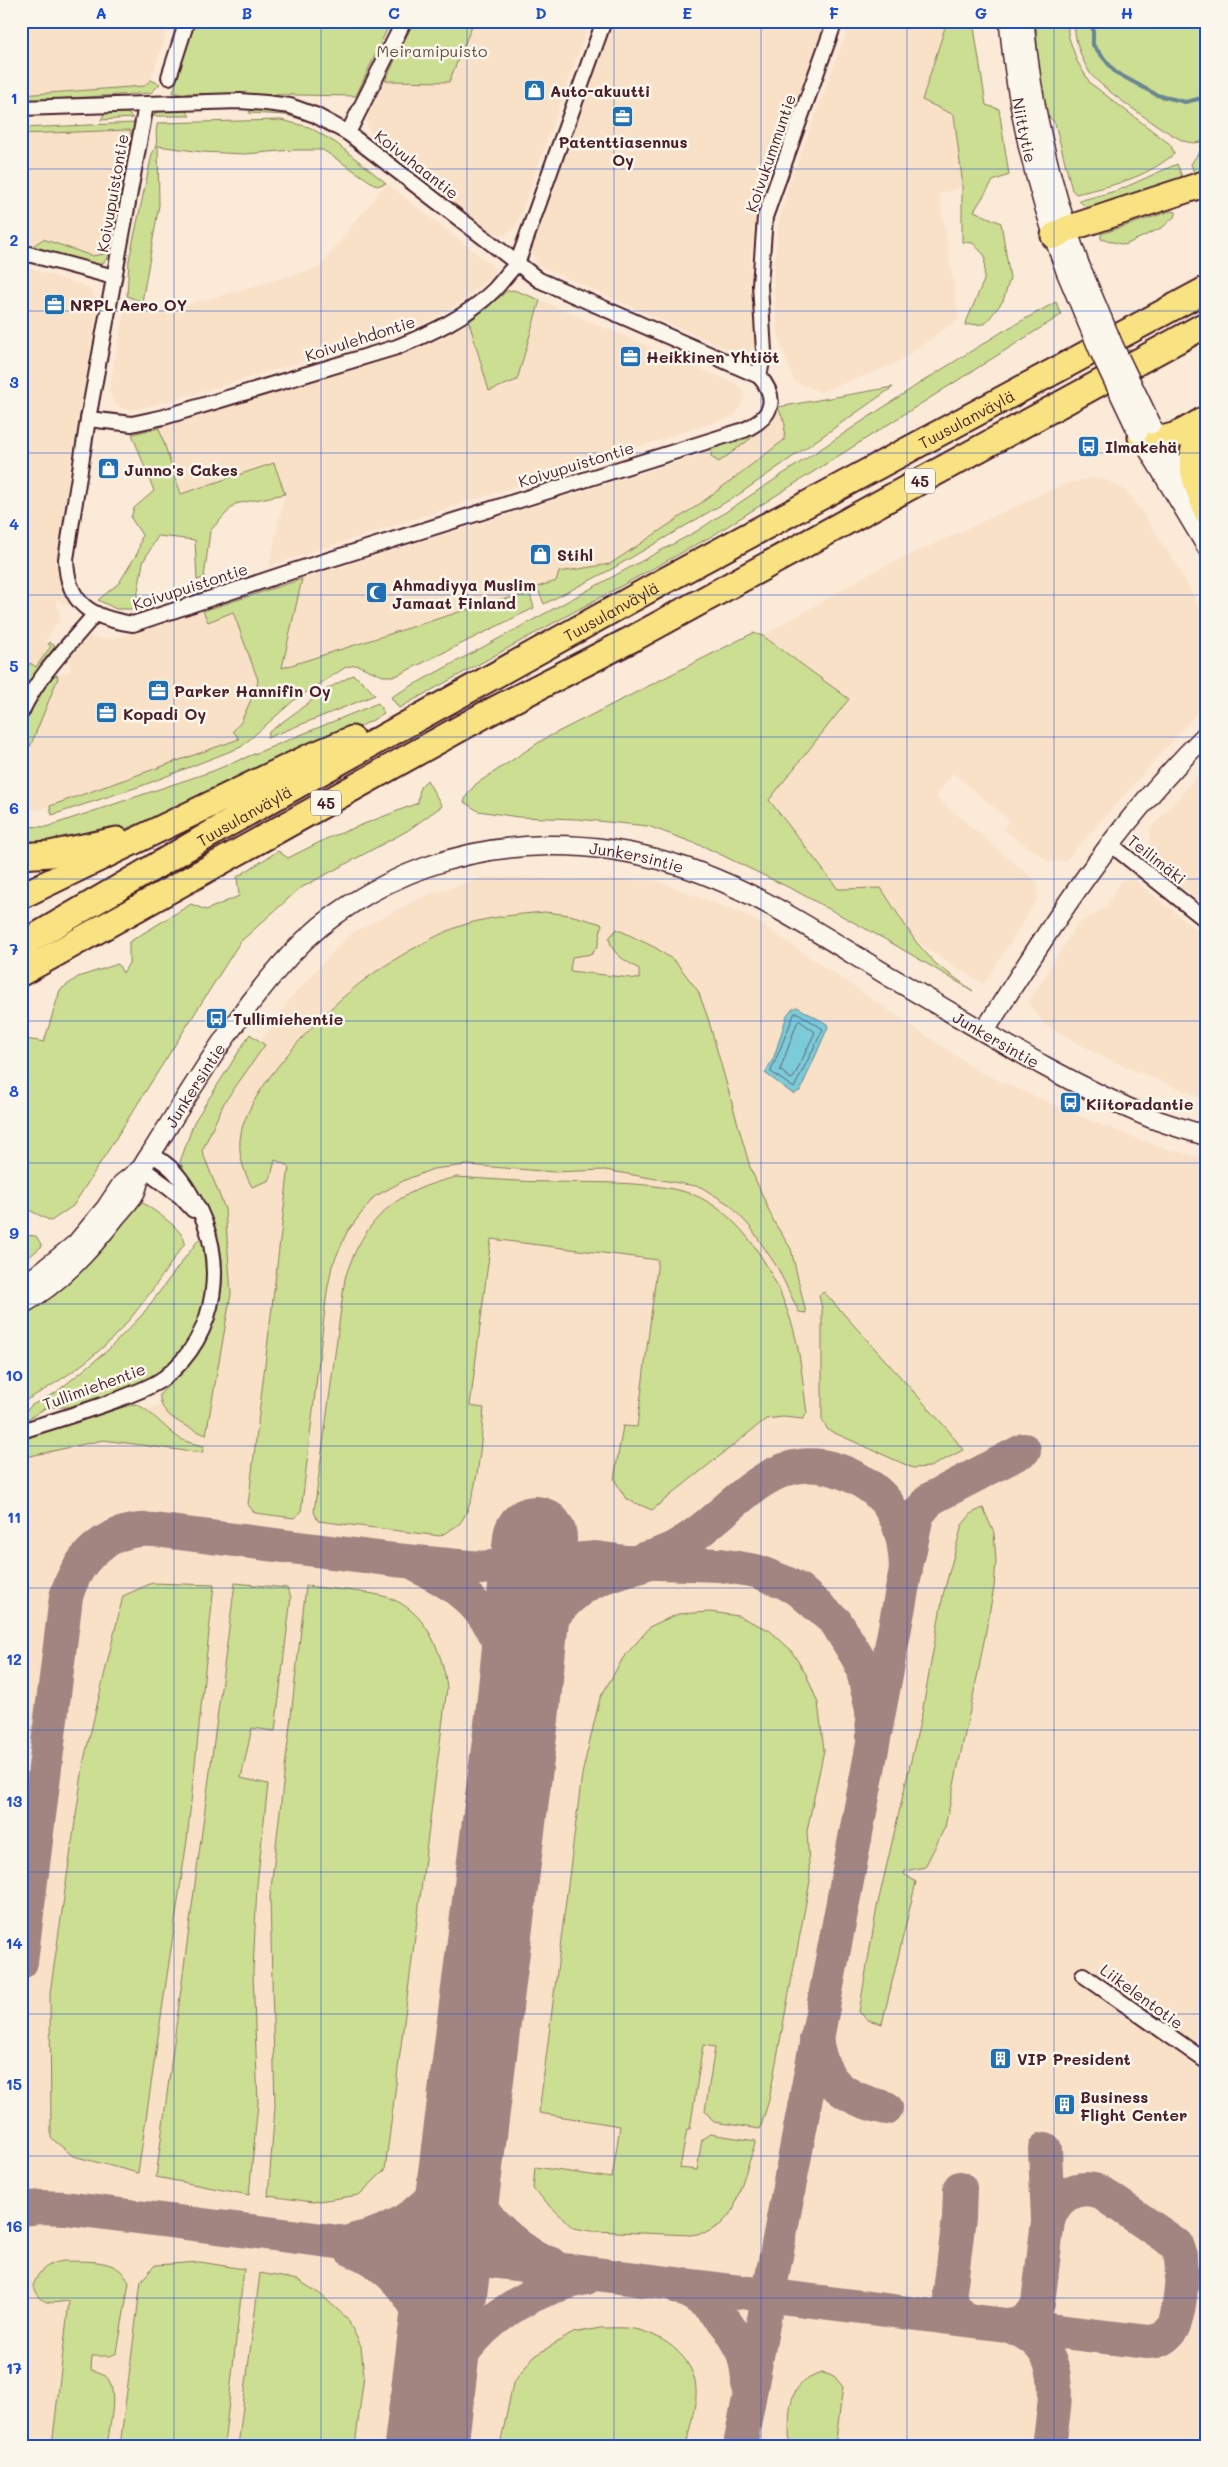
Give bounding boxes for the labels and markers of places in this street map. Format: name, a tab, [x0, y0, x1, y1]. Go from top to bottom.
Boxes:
shop icon: Auto-akuutti	[522, 78, 546, 102]
place label: Auto-akuutti	[550, 80, 650, 101]
office icon: Patenttiasennus Oy	[611, 105, 635, 129]
place label: Patenttiasennus Oy	[558, 131, 688, 170]
office icon: NRPL Aero OY	[42, 292, 66, 316]
place label: NRPL Aero OY	[70, 294, 187, 315]
office icon: Heikkinen Yhtiöt	[618, 344, 642, 368]
place label: Heikkinen Yhtiöt	[646, 346, 779, 367]
bus stop icon: Ilmakehä	[1077, 434, 1101, 458]
place label: Ilmakehä	[1105, 436, 1177, 457]
shop icon: Junno's Cakes	[96, 457, 120, 481]
place label: Junno's Cakes	[124, 459, 238, 480]
shop icon: Stihl	[529, 542, 553, 566]
place label: Stihl	[557, 544, 593, 565]
place label: Ahmadiyya Muslim Jamaat Finland	[392, 574, 536, 613]
mosque icon: Ahmadiyya Muslim Jamaat Finland	[364, 581, 388, 605]
office icon: Parker Hannifin Oy	[146, 678, 170, 702]
place label: Parker Hannifin Oy	[174, 680, 331, 701]
office icon: Kopadi Oy	[95, 701, 119, 725]
place label: Kopadi Oy	[123, 703, 206, 724]
bus stop icon: Tullimiehentie	[205, 1006, 229, 1030]
place label: Tullimiehentie	[233, 1008, 343, 1029]
bus stop icon: Kiitoradantie	[1058, 1091, 1082, 1115]
place label: Kiitoradantie	[1086, 1093, 1194, 1114]
building icon: VIP President	[989, 2046, 1013, 2070]
place label: VIP President	[1017, 2048, 1131, 2069]
place label: Business Flight Center	[1080, 2086, 1187, 2125]
building icon: Business Flight Center	[1052, 2093, 1076, 2117]

